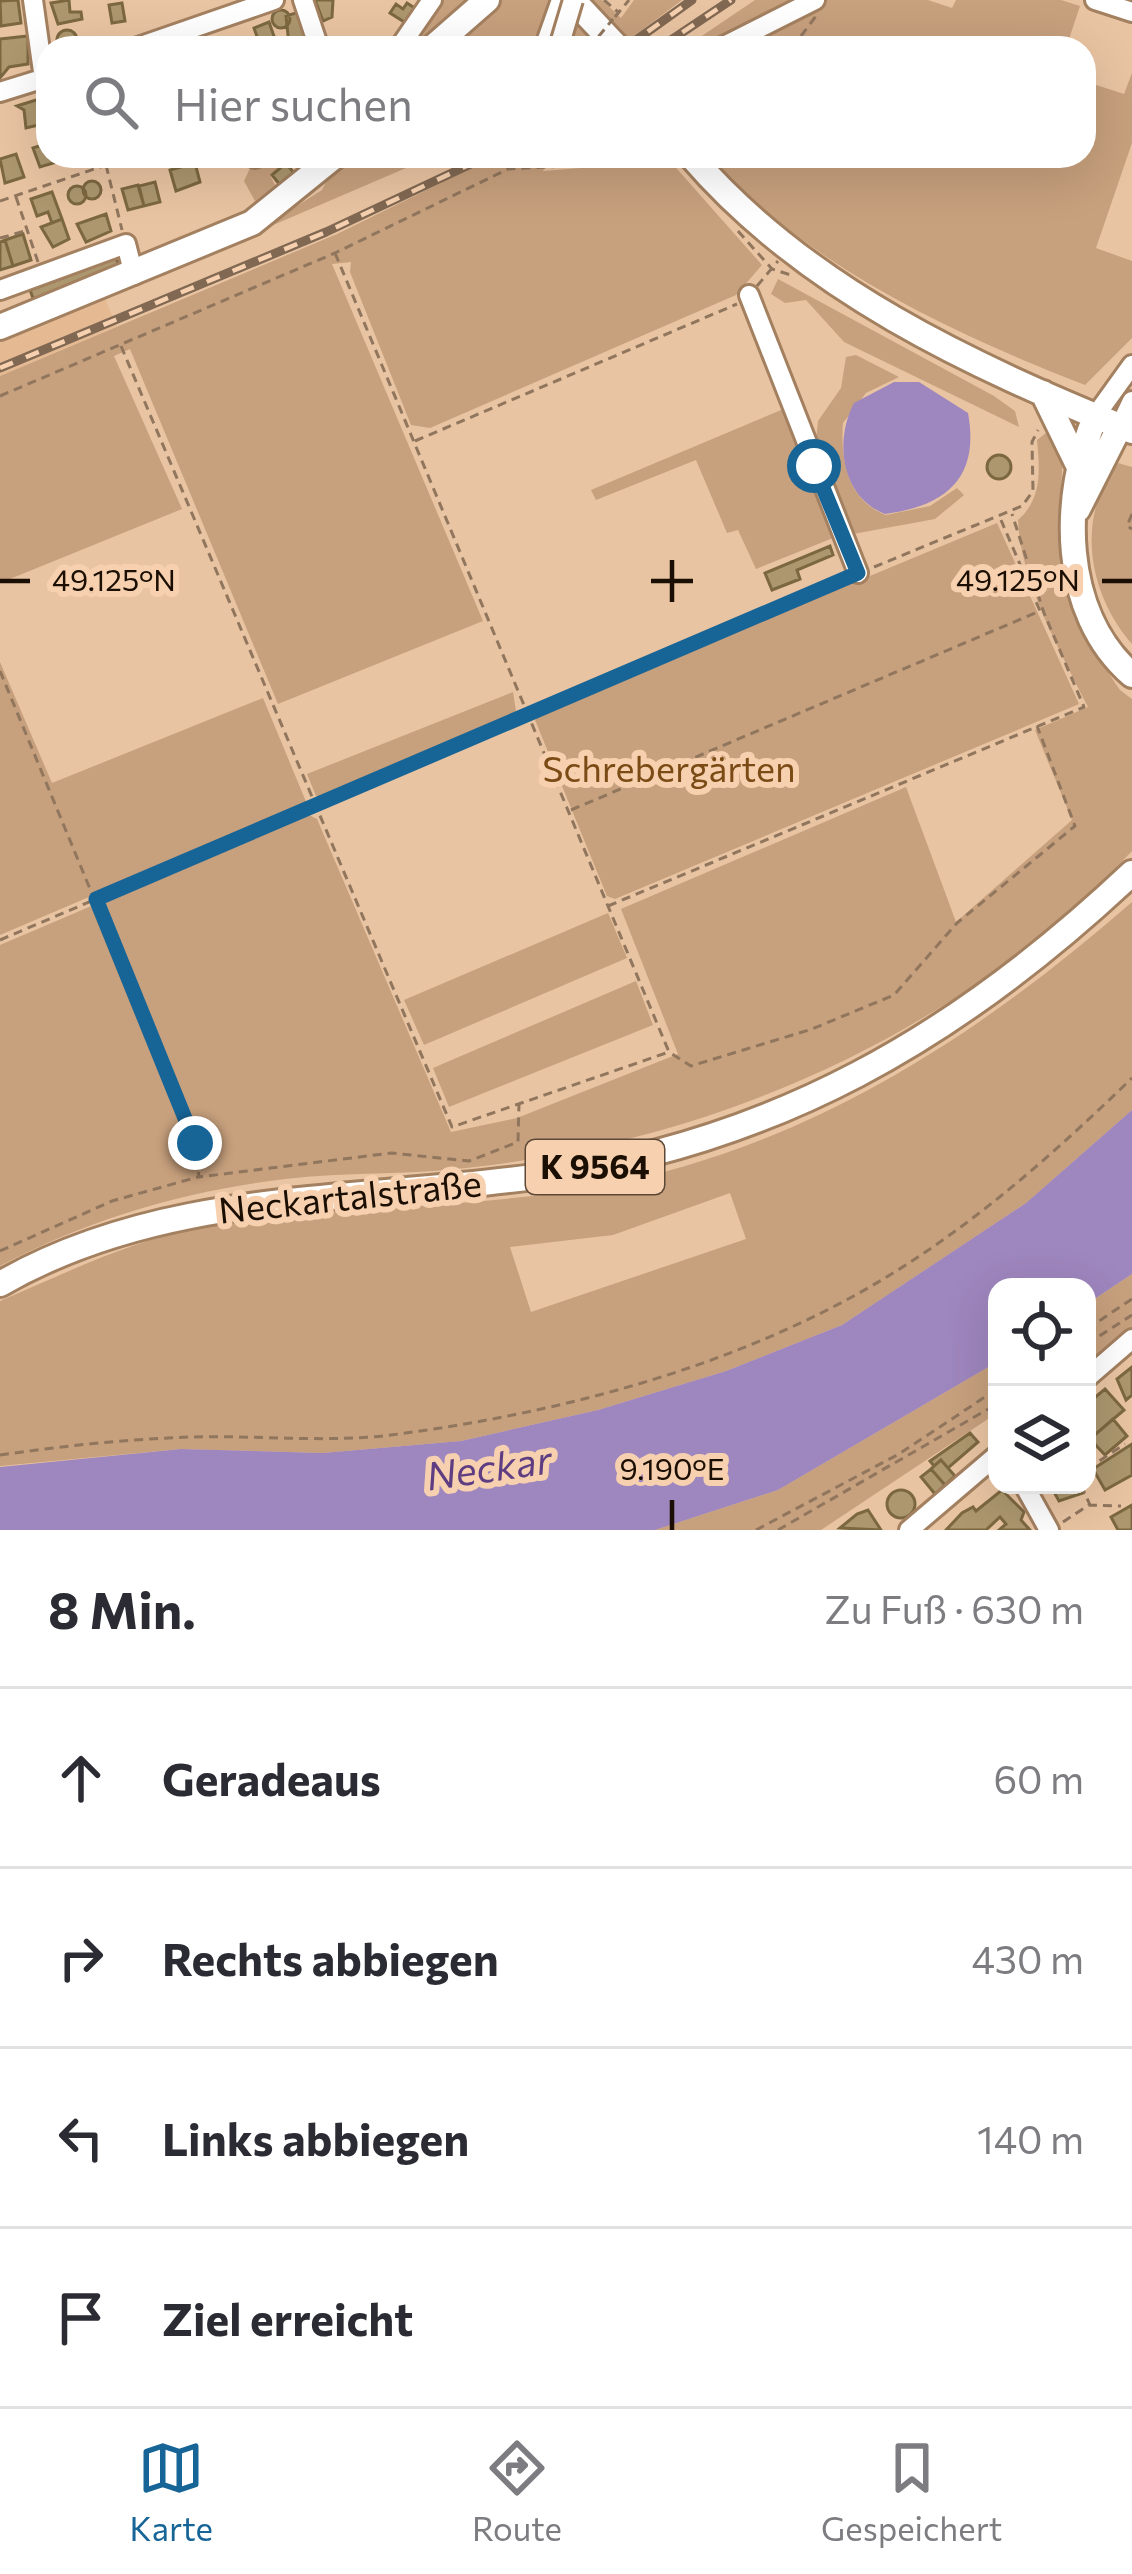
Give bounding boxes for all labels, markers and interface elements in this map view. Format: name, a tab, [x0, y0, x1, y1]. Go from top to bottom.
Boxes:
search box	[36, 36, 1096, 168]
icon: search	[78, 69, 144, 135]
text: Hier suchen	[174, 75, 413, 130]
route start	[787, 439, 841, 493]
text: 49.125°N	[52, 560, 176, 597]
text: 49.125°N	[956, 560, 1080, 597]
park label: Schrebergärten	[542, 745, 796, 789]
route end	[168, 1116, 222, 1170]
road number: K 9564	[526, 1140, 664, 1194]
street label: Neckartalstraße	[216, 1159, 483, 1231]
map controls	[988, 1278, 1096, 1494]
button: locate	[988, 1278, 1096, 1386]
button: layers	[988, 1386, 1096, 1494]
water label: Neckar	[423, 1433, 556, 1499]
text: 9.190°E	[620, 1449, 724, 1486]
text: 8 Min.	[48, 1577, 196, 1640]
text: Zu Fuß · 630 m	[824, 1584, 1084, 1632]
icon: ahead	[48, 1745, 114, 1811]
text: Geradeaus	[162, 1750, 381, 1805]
text: 60 m	[993, 1754, 1084, 1802]
icon: right	[48, 1925, 114, 1991]
text: Rechts abbiegen	[162, 1930, 499, 1985]
text: 430 m	[971, 1934, 1084, 1982]
icon: left	[48, 2105, 114, 2171]
text: Links abbiegen	[162, 2110, 469, 2165]
text: 140 m	[977, 2114, 1084, 2162]
icon: arrive	[48, 2285, 114, 2351]
text: Ziel erreicht	[162, 2290, 413, 2345]
tab: Karte	[130, 2435, 213, 2548]
tab: Route	[472, 2435, 562, 2548]
tab: Gespeichert	[821, 2435, 1002, 2548]

